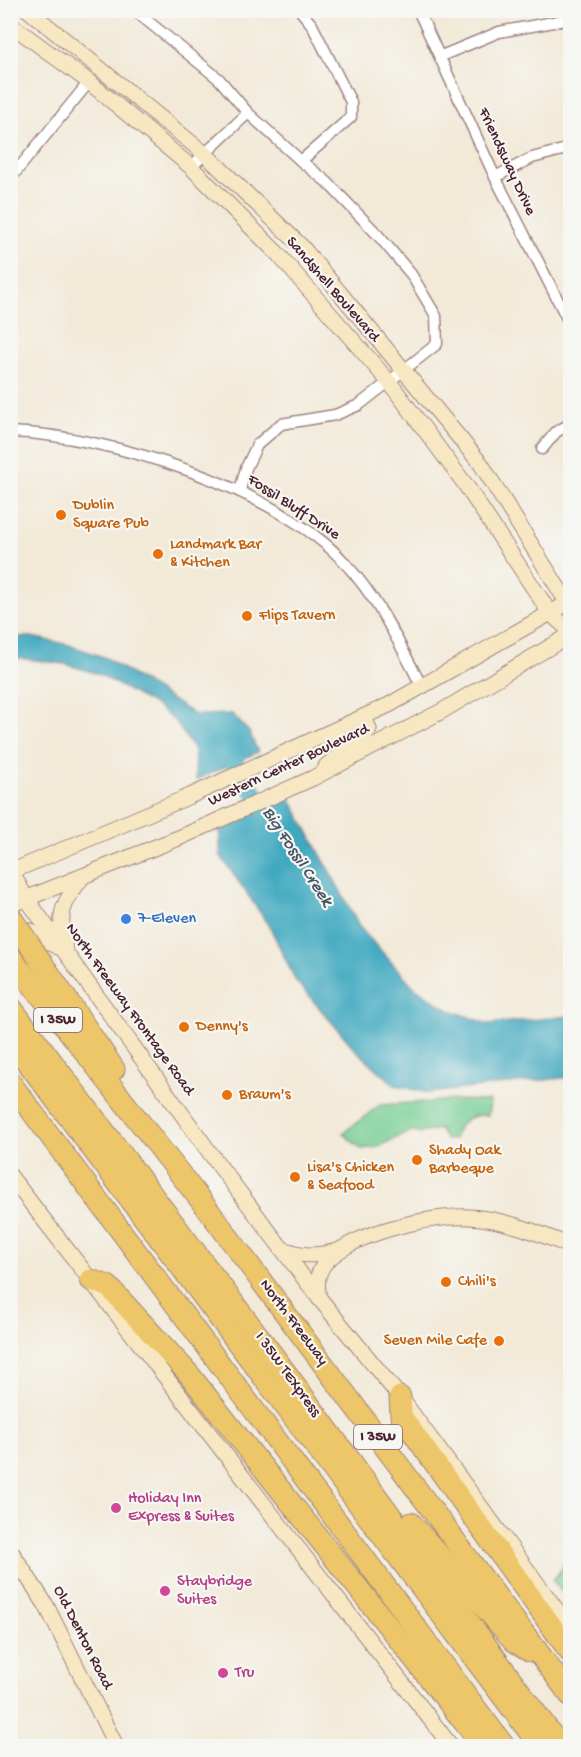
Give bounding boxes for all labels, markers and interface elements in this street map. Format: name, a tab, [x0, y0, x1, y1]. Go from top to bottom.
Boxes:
street label: Friendsway Drive	[472, 104, 539, 219]
street label: Sandshell Boulevard	[281, 233, 384, 348]
street label: Fossil Bluff Drive	[242, 470, 344, 545]
place label: Dublin Square Pub	[72, 497, 149, 534]
marker: Dublin Square Pub	[54, 508, 68, 522]
place label: Landmark Bar & Kitchen	[170, 536, 263, 573]
marker: Landmark Bar & Kitchen	[151, 547, 165, 561]
place label: Flips Tavern	[258, 607, 336, 626]
marker: Flips Tavern	[240, 609, 254, 623]
street label: Western Center Boulevard	[206, 720, 374, 812]
water label: Big Fossil Creek	[257, 803, 338, 912]
place label: 7-Eleven	[137, 910, 196, 929]
marker: 7-Eleven	[119, 912, 133, 926]
street label: North Freeway Frontage Road	[60, 920, 199, 1101]
road number: I 35W	[34, 1008, 82, 1032]
place label: Denny's	[195, 1018, 249, 1037]
marker: Denny's	[177, 1020, 191, 1034]
place label: Braum's	[238, 1086, 292, 1105]
marker: Braum's	[220, 1088, 234, 1102]
place label: Shady Oak Barbeque	[428, 1142, 502, 1179]
marker: Shady Oak Barbeque	[410, 1153, 424, 1167]
place label: Lisa's Chicken & Seafood	[307, 1159, 394, 1196]
marker: Lisa's Chicken & Seafood	[288, 1170, 302, 1184]
place label: Chili's	[458, 1273, 497, 1292]
marker: Chili's	[439, 1275, 453, 1289]
street label: North Freeway	[254, 1276, 332, 1370]
street label: I 35W TEXpress	[250, 1329, 325, 1422]
place label: Seven Mile Cafe	[384, 1332, 488, 1351]
marker: Seven Mile Cafe	[492, 1334, 506, 1348]
road number: I 35W	[354, 1425, 402, 1449]
place label: Holiday Inn Express & Suites	[128, 1490, 235, 1527]
marker: Holiday Inn Express & Suites	[109, 1501, 123, 1515]
place label: Staybridge Suites	[177, 1573, 253, 1610]
street label: Old Denton Road	[48, 1583, 117, 1694]
marker: Staybridge Suites	[158, 1584, 172, 1598]
place label: Tru	[234, 1664, 255, 1683]
marker: Tru	[216, 1666, 230, 1680]

